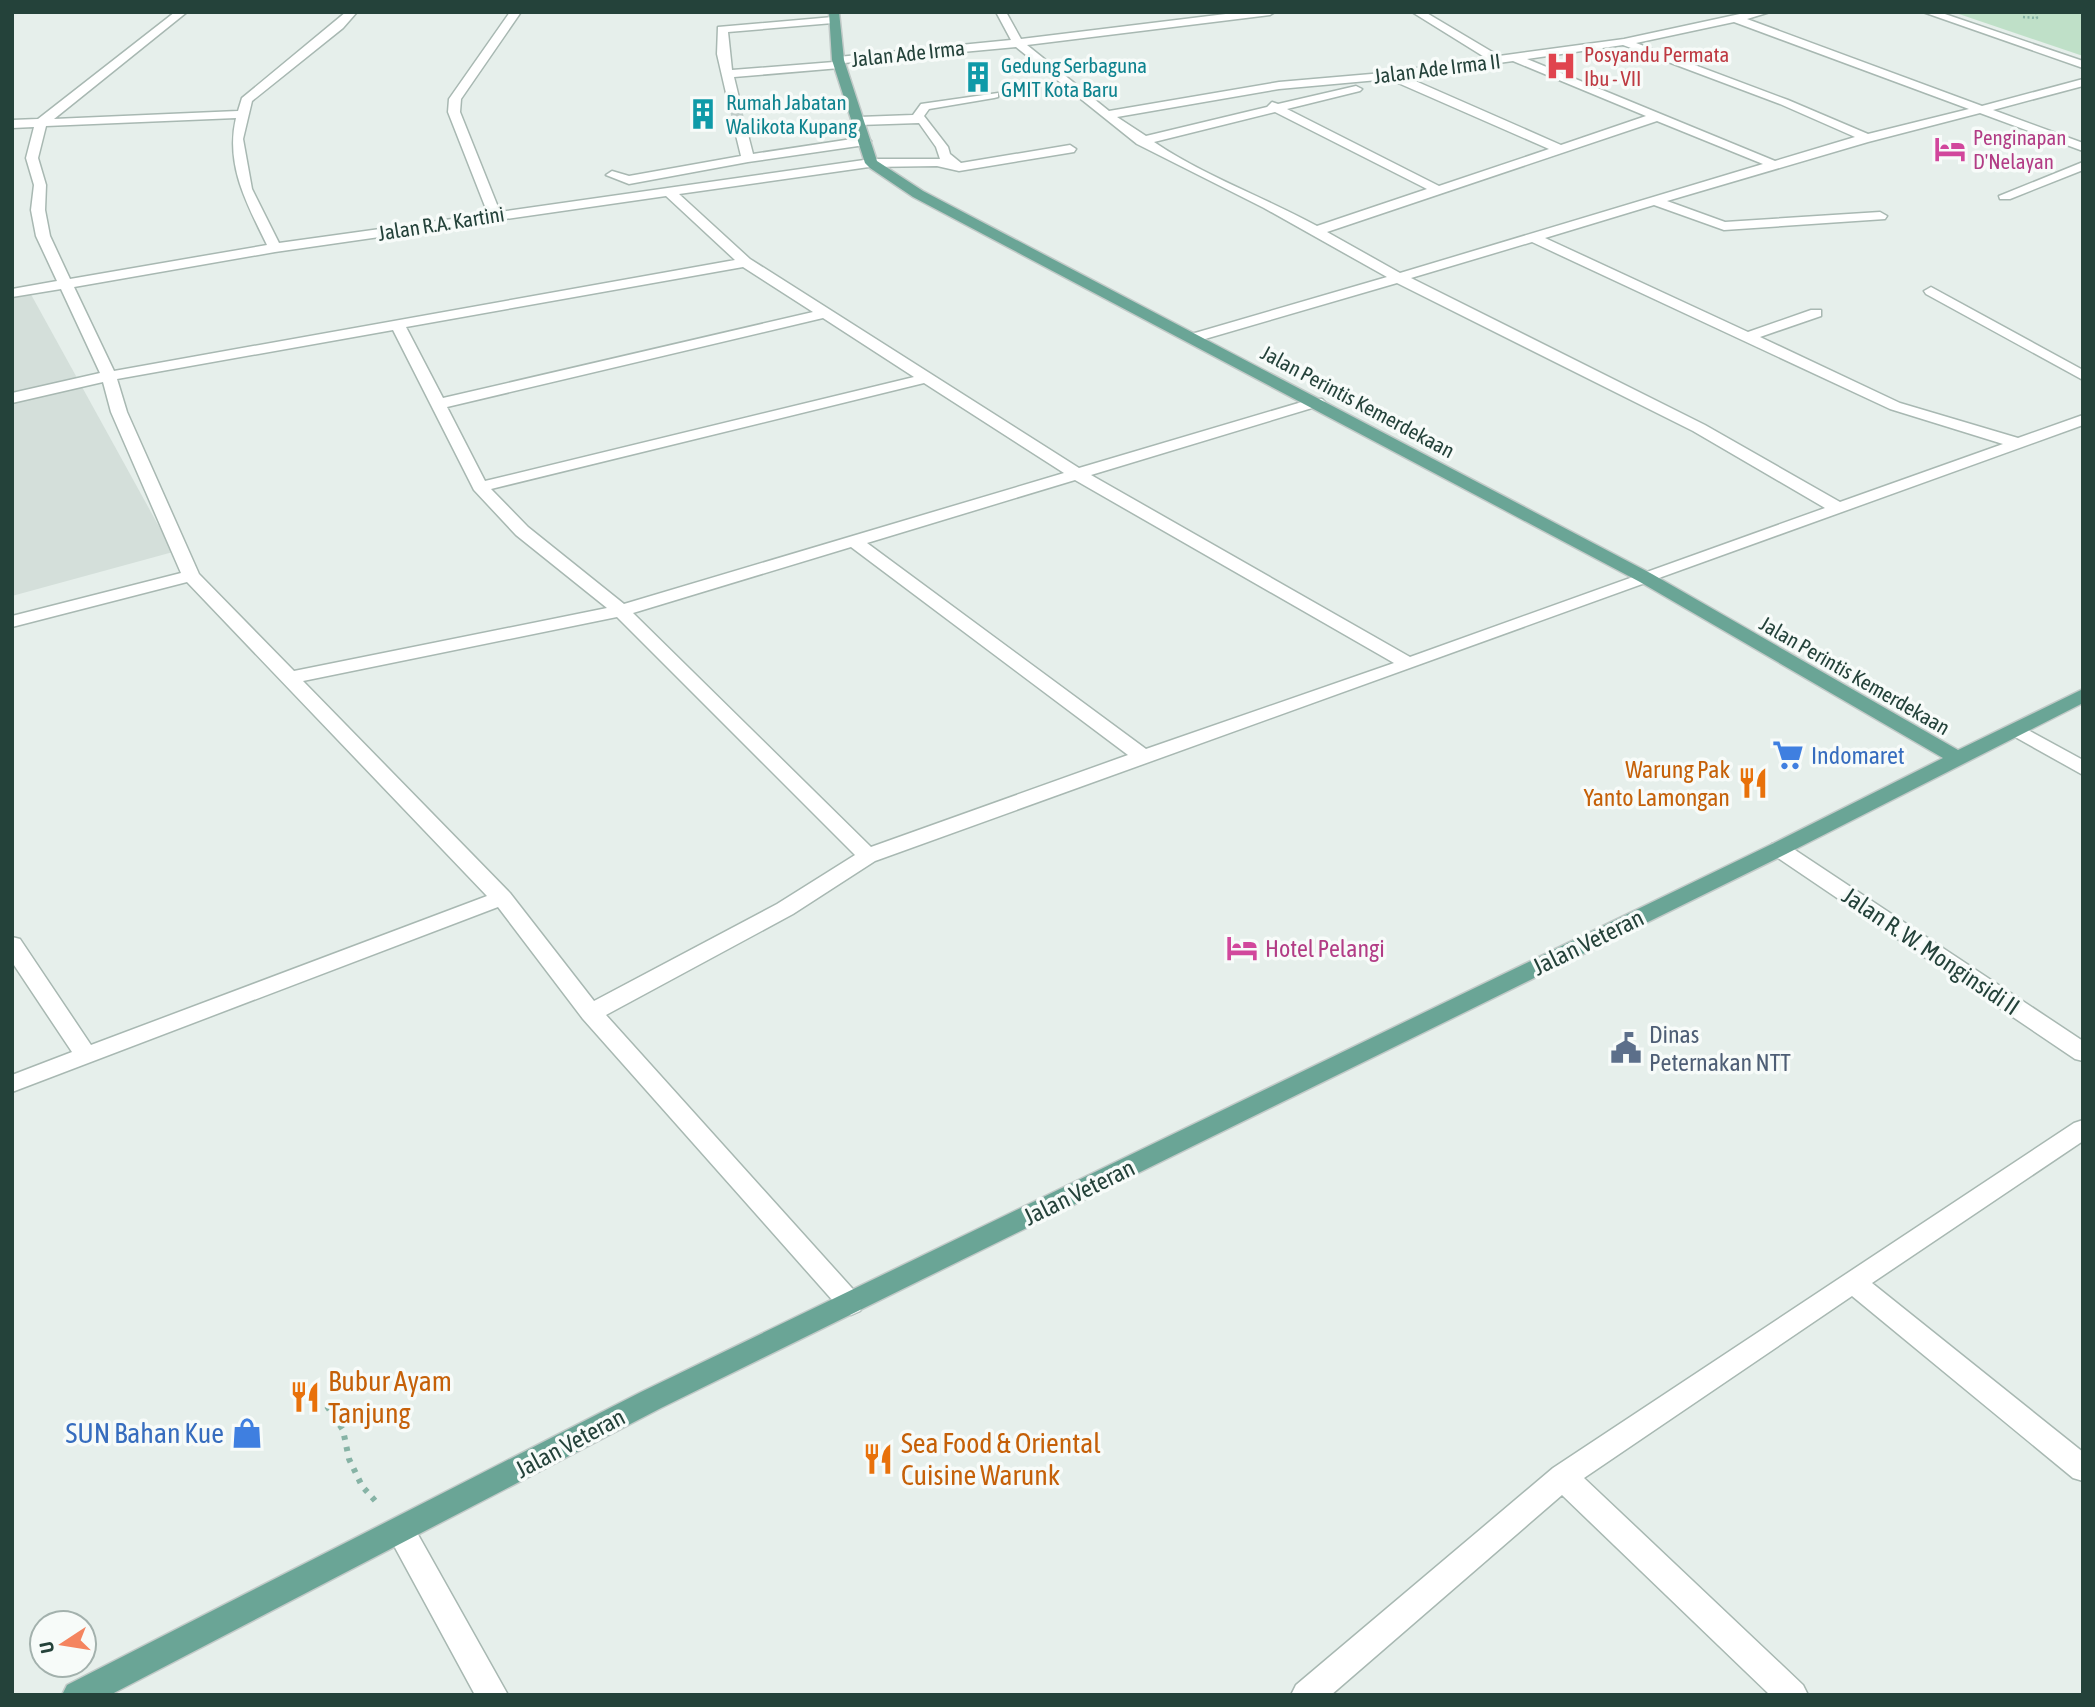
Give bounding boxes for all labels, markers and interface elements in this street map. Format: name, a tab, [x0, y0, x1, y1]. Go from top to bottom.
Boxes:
street label: Jalan Ade Irma	[850, 35, 966, 71]
place label: Posyandu Permata Ibu - VII	[1584, 42, 1729, 90]
street label: Jalan Ade Irma II	[1372, 48, 1502, 88]
hospital icon: Posyandu Permata Ibu - VII	[1544, 49, 1578, 83]
place label: Gedung Serbaguna GMIT Kota Baru	[1001, 53, 1147, 101]
building icon: Gedung Serbaguna GMIT Kota Baru	[961, 60, 995, 94]
place label: Rumah Jabatan Walikota Kupang	[726, 90, 857, 138]
building icon: Rumah Jabatan Walikota Kupang	[686, 97, 720, 131]
place label: Penginapan D'Nelayan	[1973, 125, 2067, 173]
hotel icon: Penginapan D'Nelayan	[1933, 132, 1967, 166]
street label: Jalan R.A. Kartini	[376, 201, 506, 245]
street label: Jalan Perintis Kemerdekaan	[1257, 340, 1459, 462]
street label: Jalan Perintis Kemerdekaan	[1756, 611, 1954, 739]
supermarket icon: Indomaret	[1771, 738, 1805, 772]
place label: Indomaret	[1811, 742, 1905, 769]
place label: Warung Pak Yanto Lamongan	[1583, 756, 1730, 811]
restaurant icon: Warung Pak Yanto Lamongan	[1736, 766, 1770, 800]
street label: Jalan R. W. Monginsidi II	[1837, 882, 2025, 1020]
street label: Jalan Veteran	[1528, 904, 1648, 980]
hotel icon: Hotel Pelangi	[1225, 931, 1259, 965]
place label: Hotel Pelangi	[1265, 935, 1385, 962]
place label: Dinas Peternakan NTT	[1649, 1021, 1791, 1076]
public building icon: Dinas Peternakan NTT	[1609, 1031, 1643, 1065]
street label: Jalan Veteran	[1019, 1154, 1139, 1230]
place label: Bubur Ayam Tanjung	[328, 1365, 452, 1429]
restaurant icon: Bubur Ayam Tanjung	[288, 1380, 322, 1414]
street label: Jalan Veteran	[511, 1403, 629, 1483]
shop icon: SUN Bahan Kue	[230, 1416, 264, 1450]
place label: SUN Bahan Kue	[65, 1417, 224, 1449]
place label: Sea Food & Oriental Cuisine Warunk	[901, 1427, 1101, 1491]
restaurant icon: Sea Food & Oriental Cuisine Warunk	[861, 1442, 895, 1476]
north arrow	[28, 1609, 98, 1679]
text: U	[34, 1640, 58, 1655]

